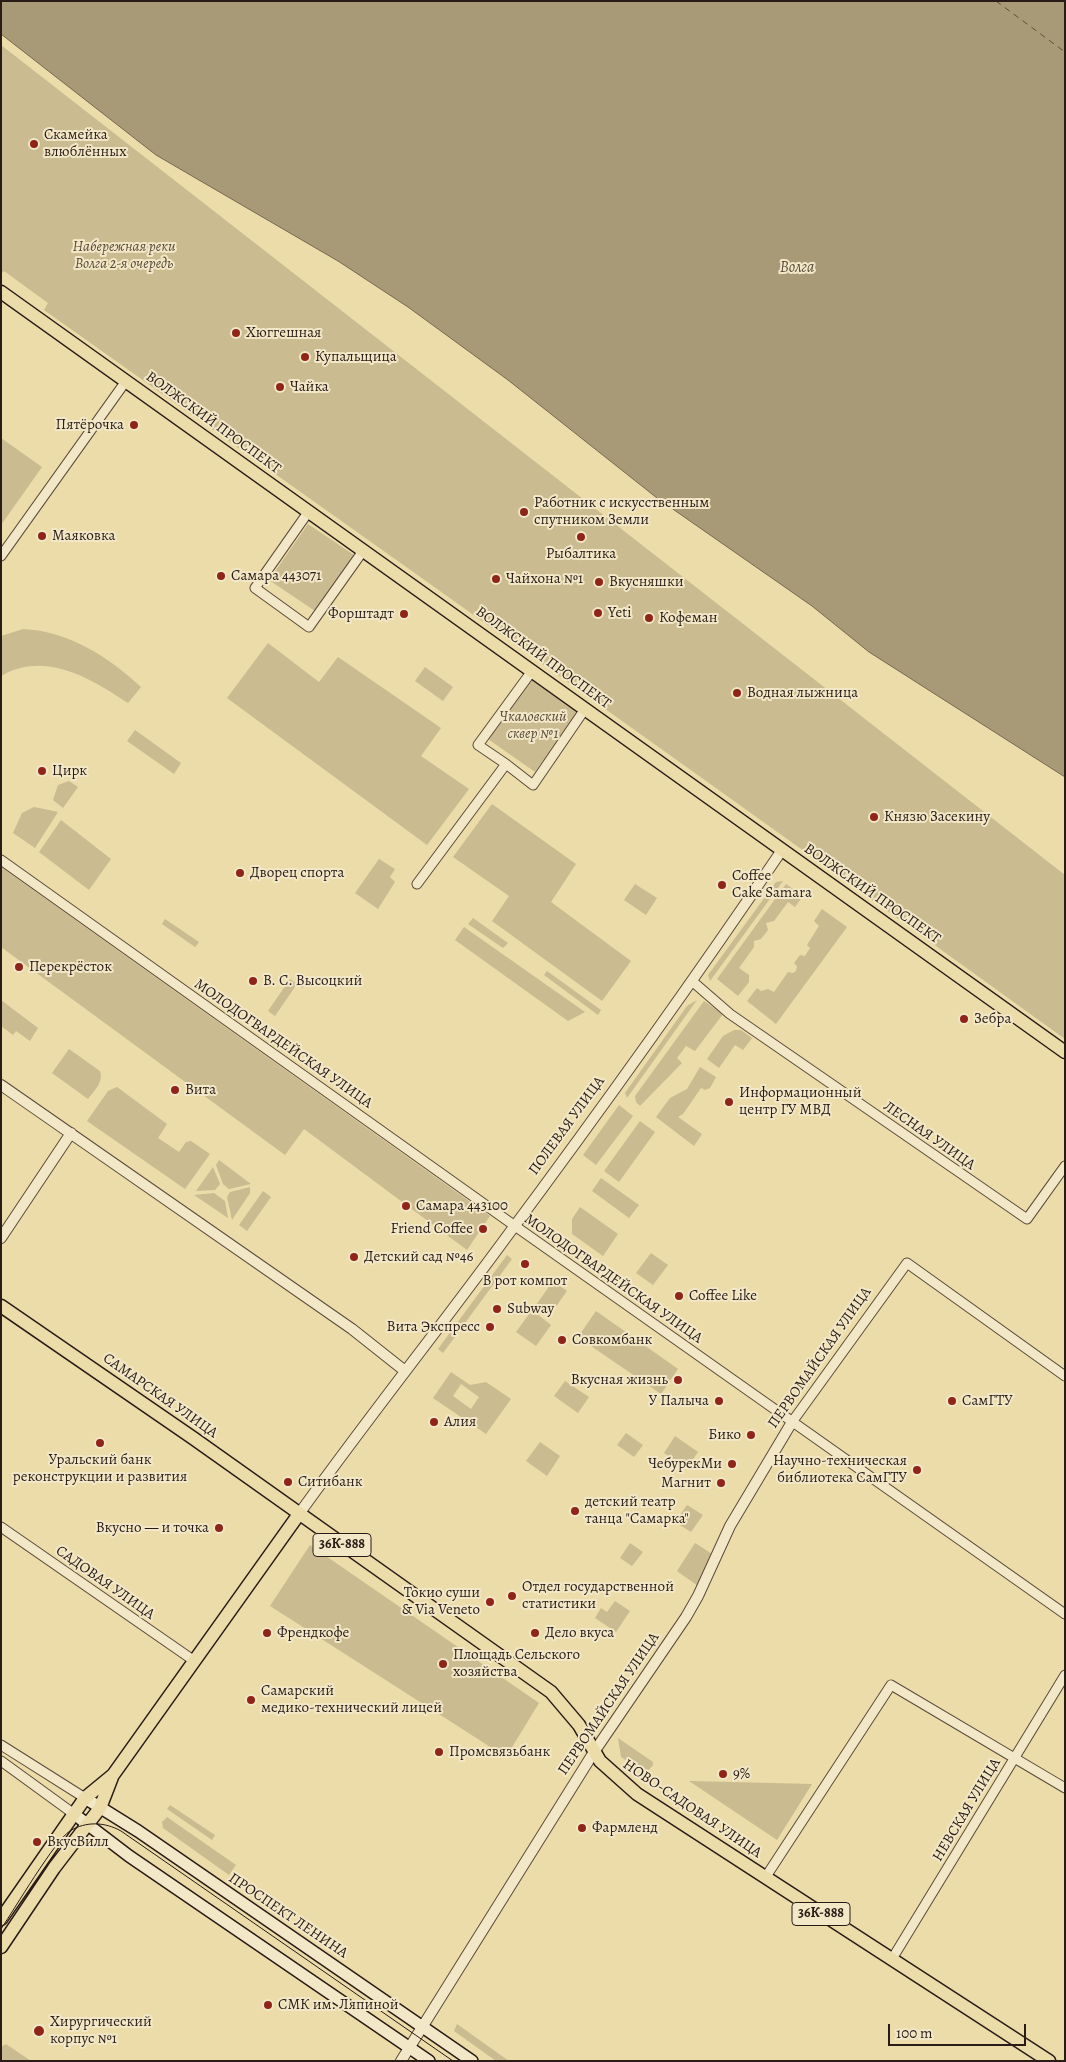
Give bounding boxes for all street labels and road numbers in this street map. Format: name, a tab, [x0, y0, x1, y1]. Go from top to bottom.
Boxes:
street label: ВОЛЖСКИЙ ПРОСПЕКТ	[142, 368, 284, 478]
street label: ВОЛЖСКИЙ ПРОСПЕКТ	[472, 603, 614, 713]
street label: ВОЛЖСКИЙ ПРОСПЕКТ	[800, 840, 944, 948]
street label: МОЛОДОГВАРДЕЙСКАЯ УЛИЦА	[190, 975, 376, 1113]
street label: ПОЛЕВАЯ УЛИЦА	[525, 1073, 609, 1179]
street label: ЛЕСНАЯ УЛИЦА	[879, 1098, 979, 1174]
street label: МОЛОДОГВАРДЕЙСКАЯ УЛИЦА	[520, 1210, 706, 1348]
street label: ПЕРВОМАЙСКАЯ УЛИЦА	[764, 1284, 876, 1432]
street label: САМАРСКАЯ УЛИЦА	[99, 1350, 221, 1442]
road number: 36К-888	[313, 1534, 371, 1556]
street label: САДОВАЯ УЛИЦА	[52, 1542, 158, 1624]
street label: ПЕРВОМАЙСКАЯ УЛИЦА	[555, 1629, 663, 1779]
street label: НЕВСКАЯ УЛИЦА	[929, 1755, 1005, 1865]
street label: НОВО-САДОВАЯ УЛИЦА	[619, 1756, 765, 1862]
street label: ПРОСПЕКТ ЛЕНИНА	[225, 1869, 351, 1963]
road number: 36К-888	[792, 1902, 850, 1926]

